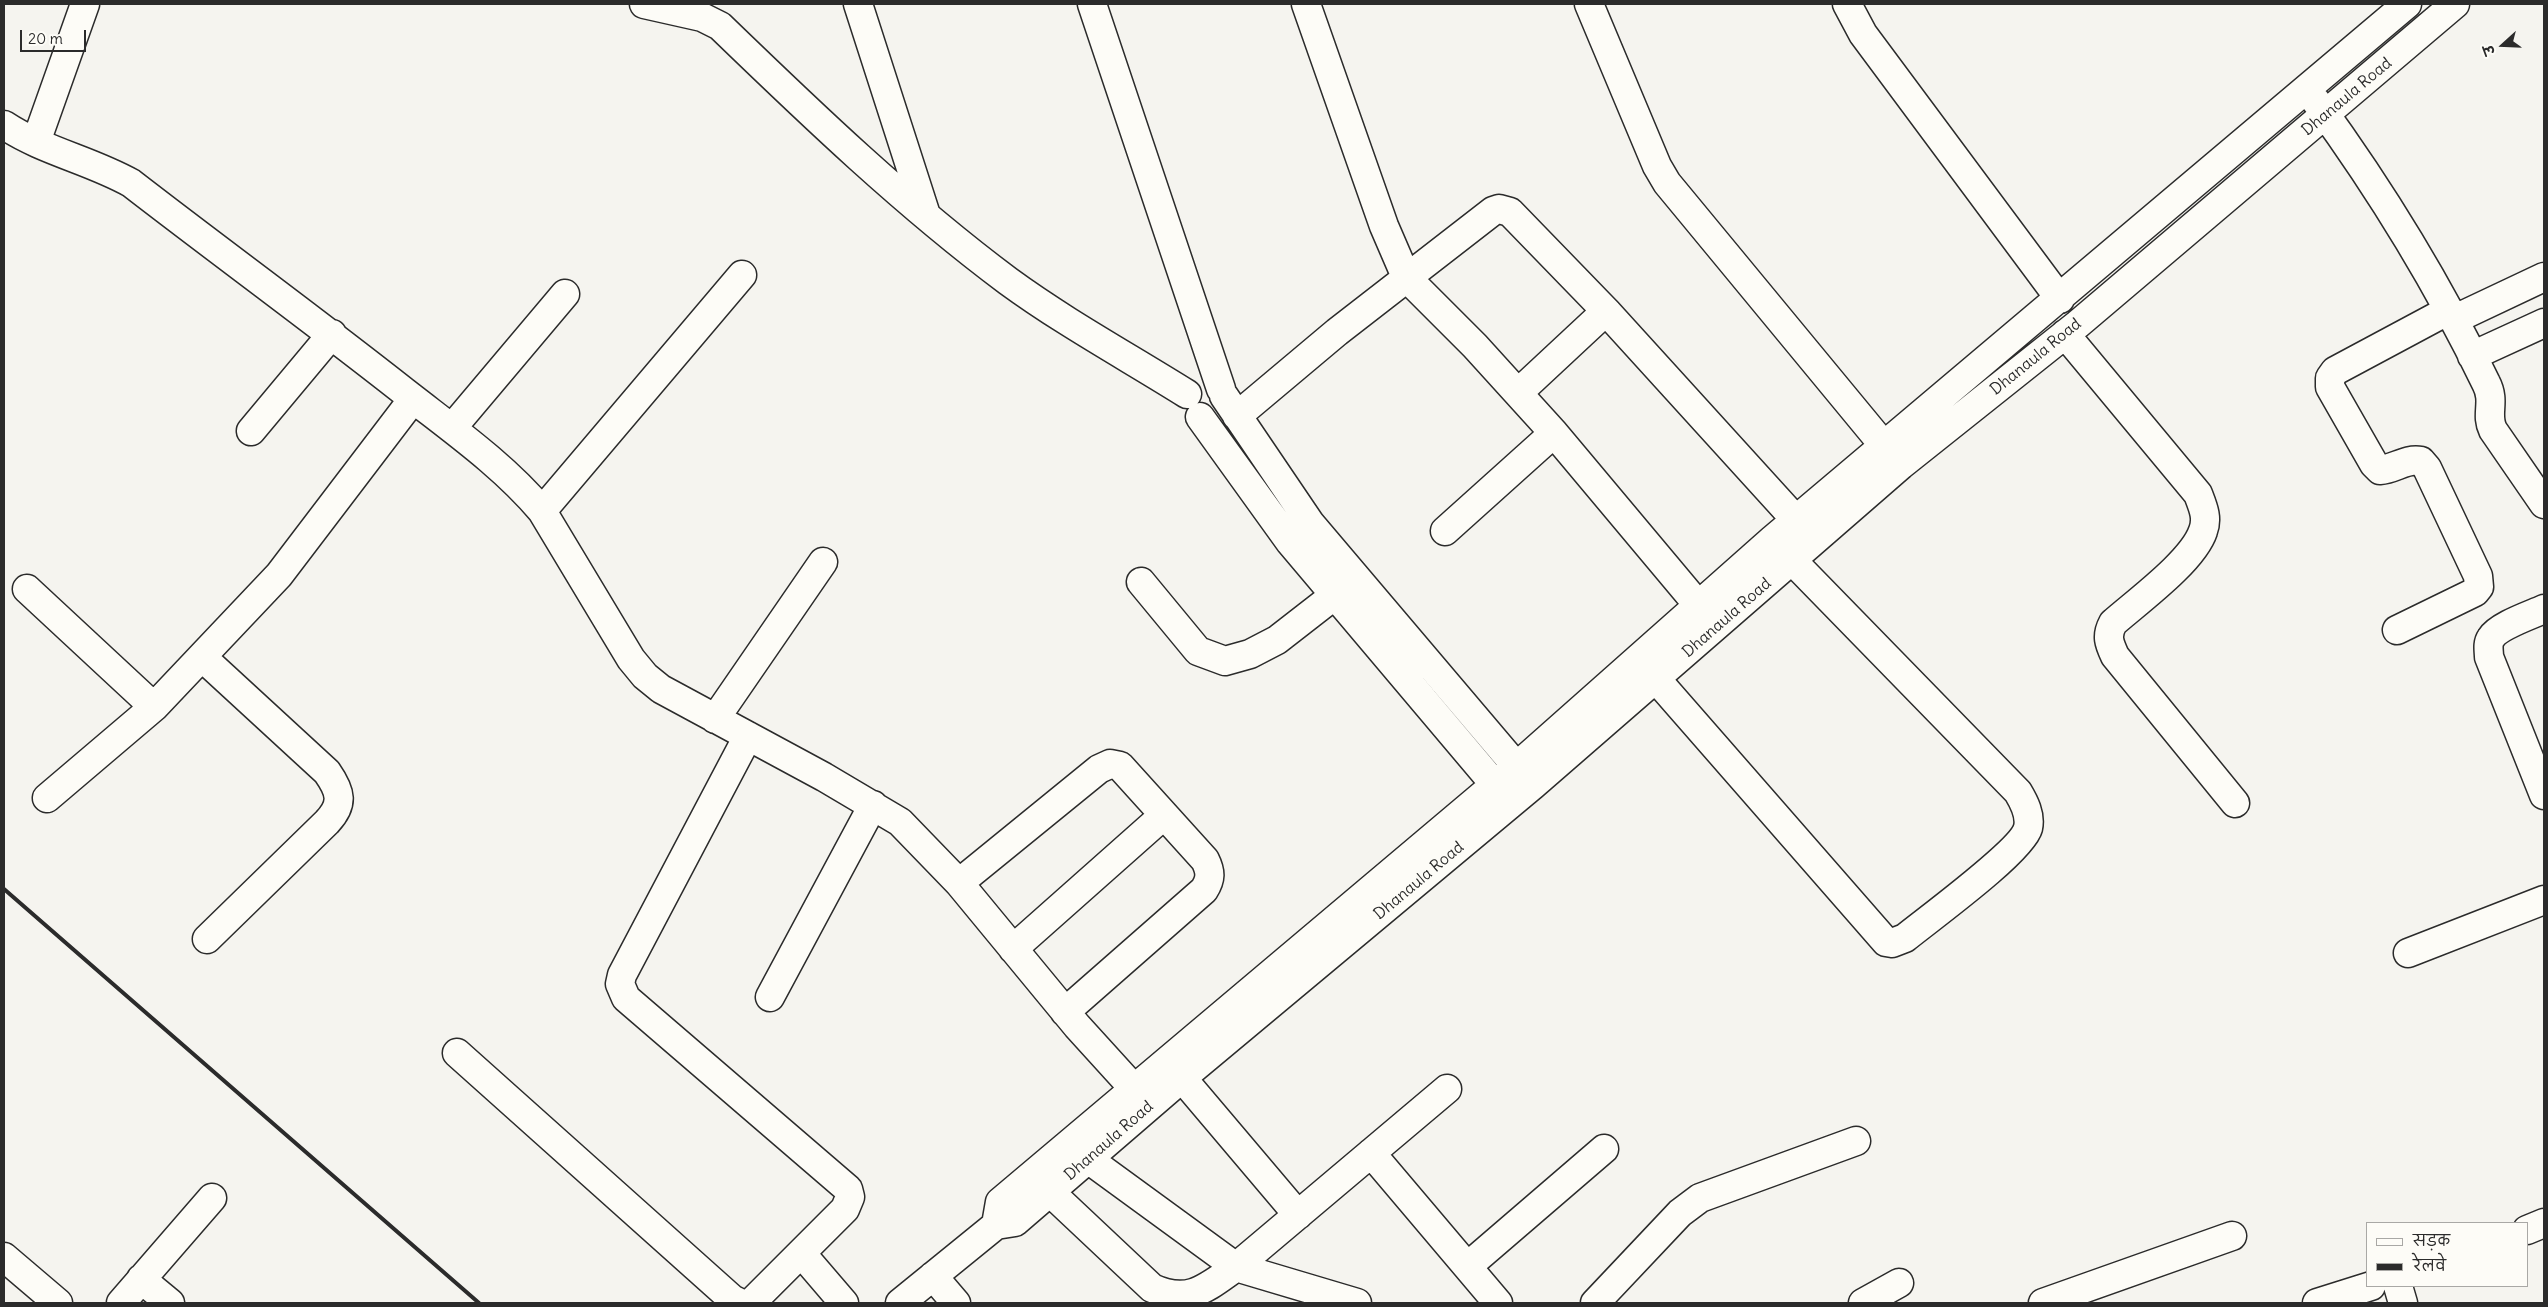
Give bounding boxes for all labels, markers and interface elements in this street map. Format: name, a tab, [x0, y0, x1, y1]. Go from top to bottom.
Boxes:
scale bar	[22, 20, 89, 52]
north arrow	[2478, 20, 2528, 70]
text: 20 m	[28, 29, 63, 48]
text: उ	[2479, 43, 2499, 58]
street label: Dhanaula Road	[2298, 54, 2396, 140]
street label: Dhanaula Road	[1987, 314, 2085, 400]
street label: Dhanaula Road	[1679, 574, 1775, 662]
street label: Dhanaula Road	[1370, 838, 1468, 924]
street label: Dhanaula Road	[1061, 1097, 1157, 1185]
legend	[2366, 1222, 2528, 1287]
text: सड़क	[2413, 1231, 2450, 1250]
text: रेलवे	[2413, 1256, 2446, 1275]

